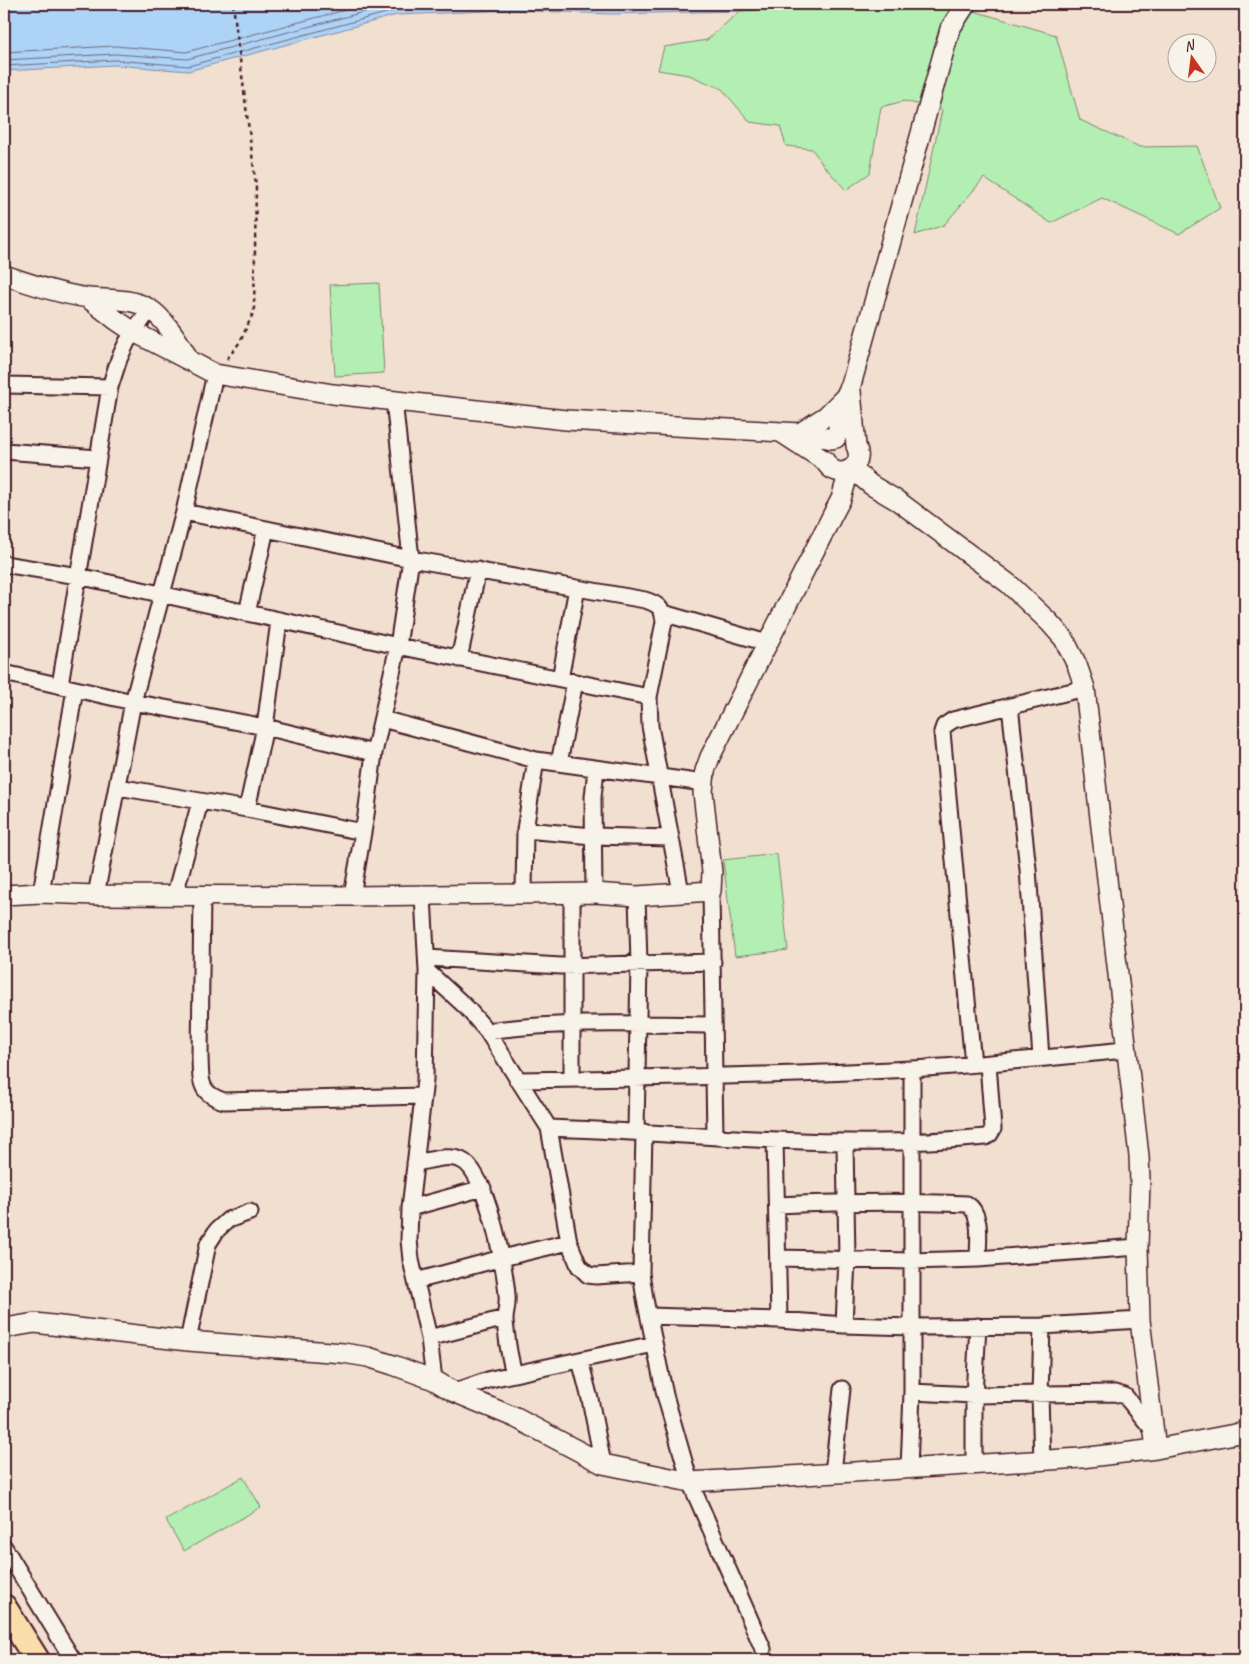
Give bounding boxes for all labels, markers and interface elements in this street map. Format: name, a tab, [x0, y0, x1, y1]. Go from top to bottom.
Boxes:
north arrow	[1166, 32, 1216, 82]
text: N	[1183, 36, 1197, 55]

